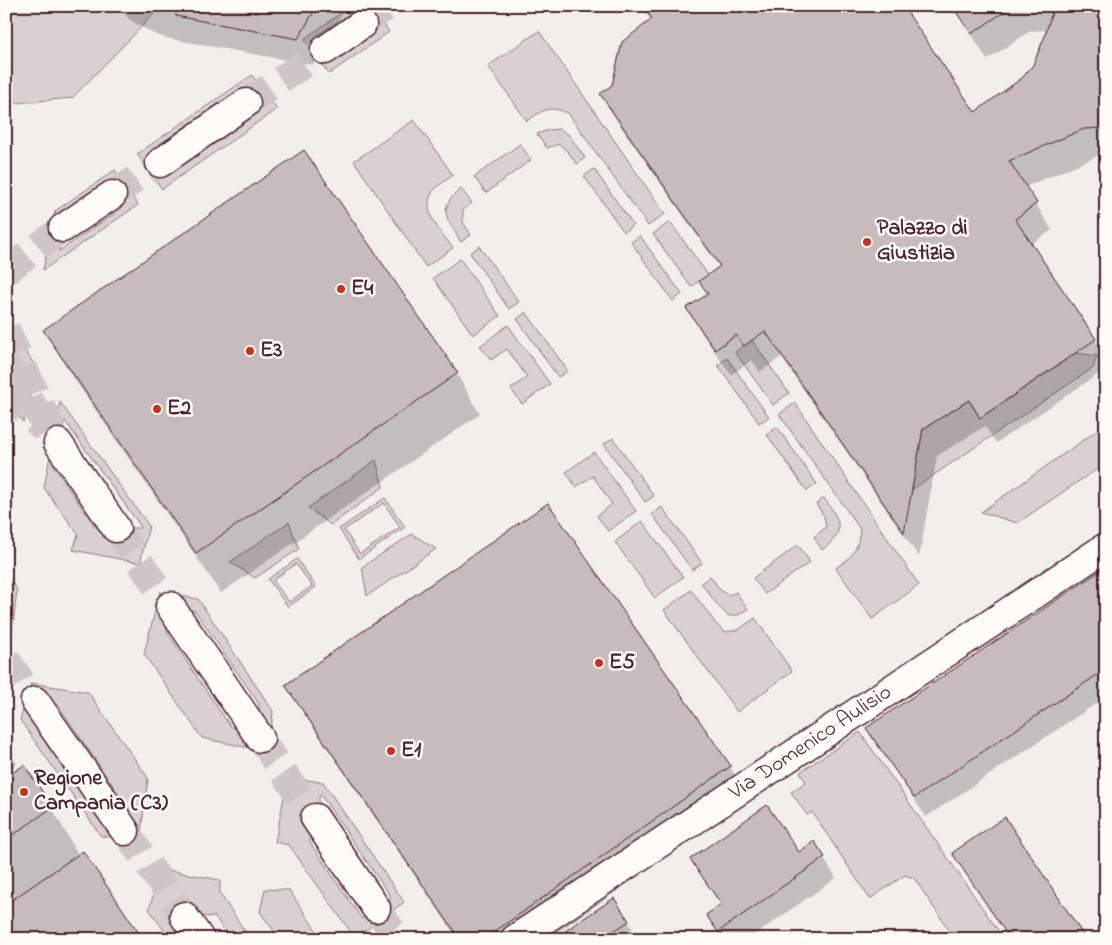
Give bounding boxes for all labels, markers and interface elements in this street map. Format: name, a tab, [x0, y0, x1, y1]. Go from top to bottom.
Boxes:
place label: Palazzo di Giustizia	[877, 213, 968, 270]
marker: Palazzo di Giustizia	[861, 236, 873, 248]
place label: E4	[351, 273, 374, 305]
marker: E4	[335, 283, 347, 295]
place label: E3	[260, 335, 282, 367]
marker: E3	[244, 345, 256, 357]
place label: E2	[167, 393, 191, 425]
marker: E2	[151, 403, 163, 415]
place label: E5	[609, 647, 635, 679]
marker: E5	[593, 657, 605, 669]
street label: Via Domenico Aulisio	[722, 677, 899, 809]
place label: E1	[401, 735, 421, 767]
marker: E1	[385, 745, 397, 757]
place label: Regione Campania (C3)	[34, 763, 169, 820]
marker: Regione Campania (C3)	[18, 786, 30, 798]

